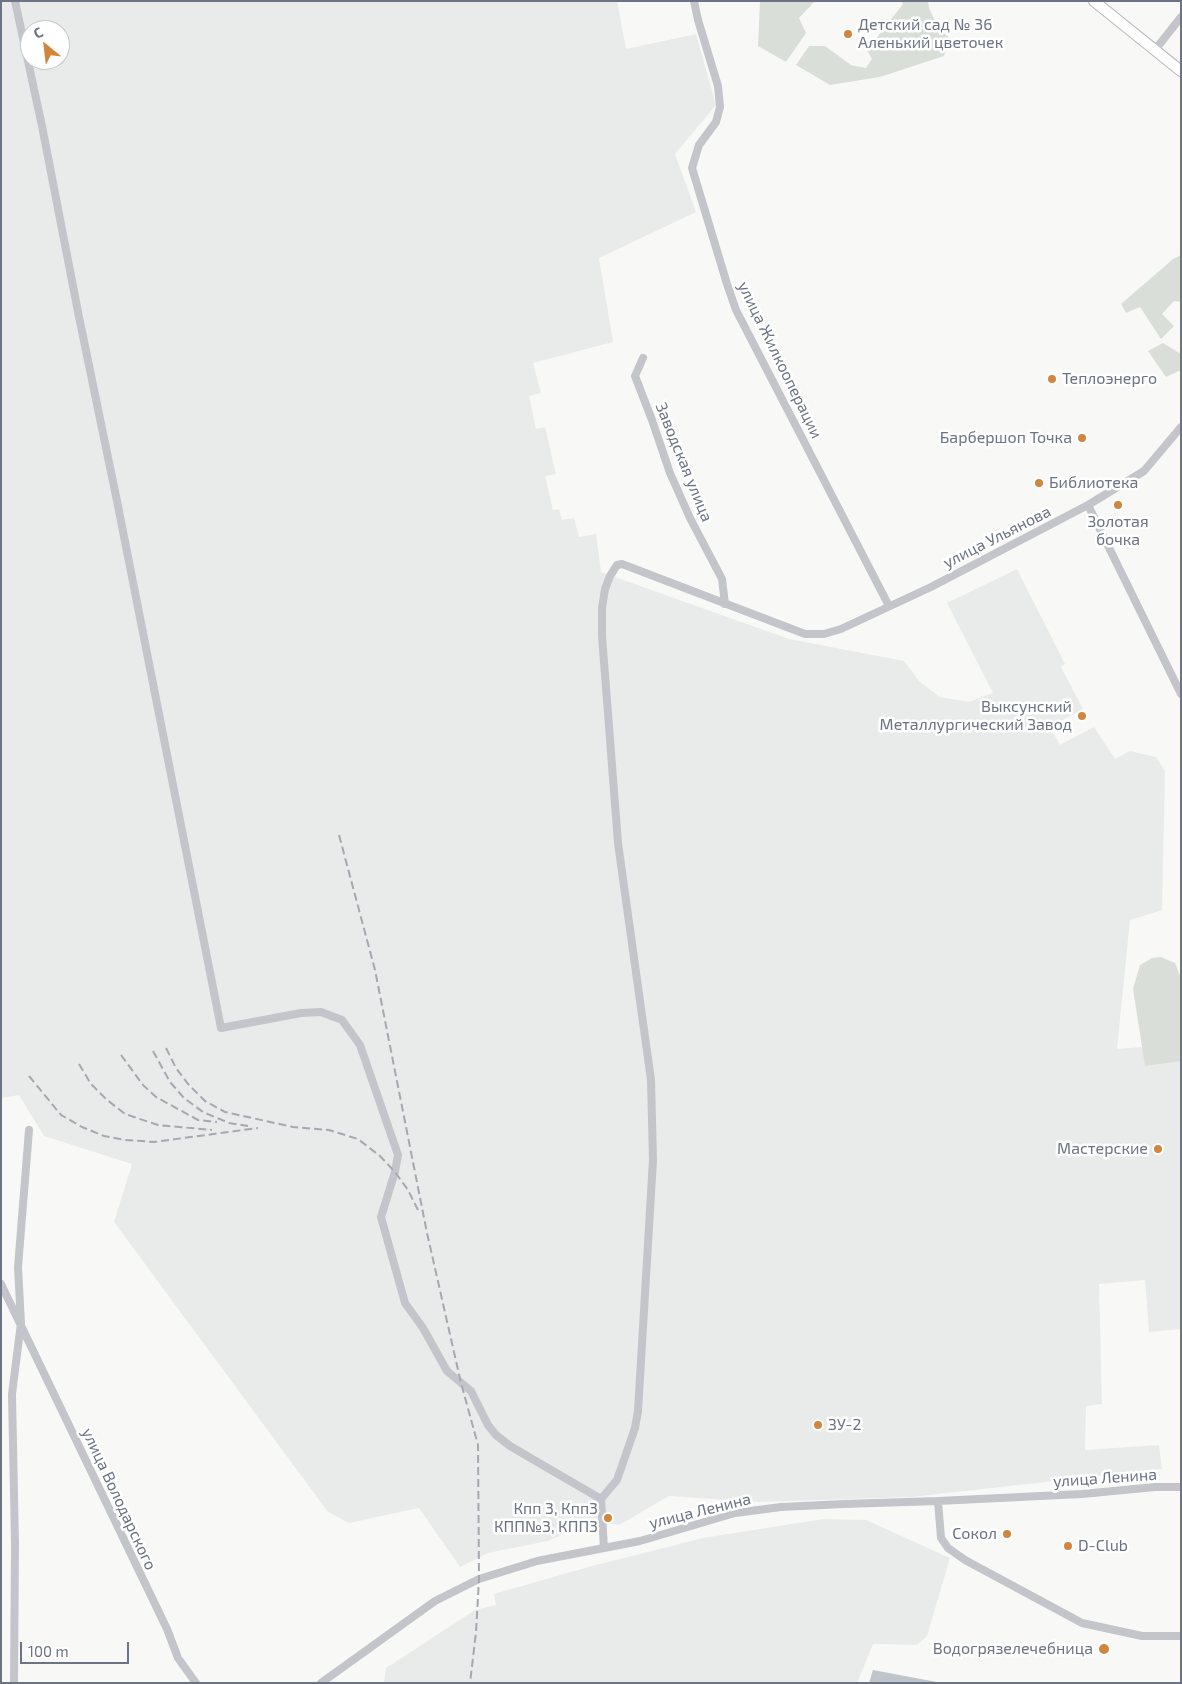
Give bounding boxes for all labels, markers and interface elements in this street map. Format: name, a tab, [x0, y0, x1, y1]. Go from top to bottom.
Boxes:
place label: Детский сад № 36 Аленький цветочек	[858, 15, 1003, 53]
north arrow	[20, 20, 70, 70]
text: С	[30, 23, 46, 42]
marker: Детский сад № 36 Аленький цветочек	[842, 28, 854, 40]
street label: улица Жилкооперации	[734, 278, 826, 442]
place label: Теплоэнерго	[1062, 369, 1157, 389]
marker: Теплоэнерго	[1046, 373, 1058, 385]
street label: Заводская улица	[651, 400, 717, 524]
place label: Барбершоп Точка	[940, 428, 1072, 448]
marker: Барбершоп Точка	[1076, 432, 1088, 444]
place label: Библиотека	[1049, 473, 1138, 493]
marker: Библиотека	[1033, 477, 1045, 489]
marker: Золотая бочка	[1112, 499, 1124, 511]
street label: улица Ульянова	[940, 502, 1054, 572]
place label: Золотая бочка	[1087, 512, 1149, 550]
place label: Выксунский Металлургический Завод	[880, 697, 1072, 735]
marker: Выксунский Металлургический Завод	[1076, 710, 1088, 722]
place label: Мастерские	[1057, 1139, 1148, 1159]
marker: Мастерские	[1152, 1143, 1164, 1155]
place label: ЗУ-2	[828, 1415, 862, 1435]
marker: ЗУ-2	[812, 1419, 824, 1431]
street label: улица Володарского	[78, 1425, 160, 1573]
street label: улица Ленина	[1052, 1465, 1158, 1491]
street label: улица Ленина	[647, 1489, 753, 1533]
place label: Кпп 3, Кпп3 КПП№3, КПП3	[494, 1499, 598, 1537]
marker: Кпп 3, Кпп3 КПП№3, КПП3	[602, 1512, 614, 1524]
place label: Сокол	[952, 1524, 997, 1544]
marker: Сокол	[1001, 1528, 1013, 1540]
place label: D-Club	[1078, 1536, 1128, 1556]
marker: D-Club	[1062, 1540, 1074, 1552]
scale bar	[22, 1632, 131, 1664]
place label: Водогрязелечебница	[933, 1639, 1093, 1659]
text: 100 m	[28, 1642, 69, 1660]
marker: Водогрязелечебница	[1097, 1642, 1111, 1656]

